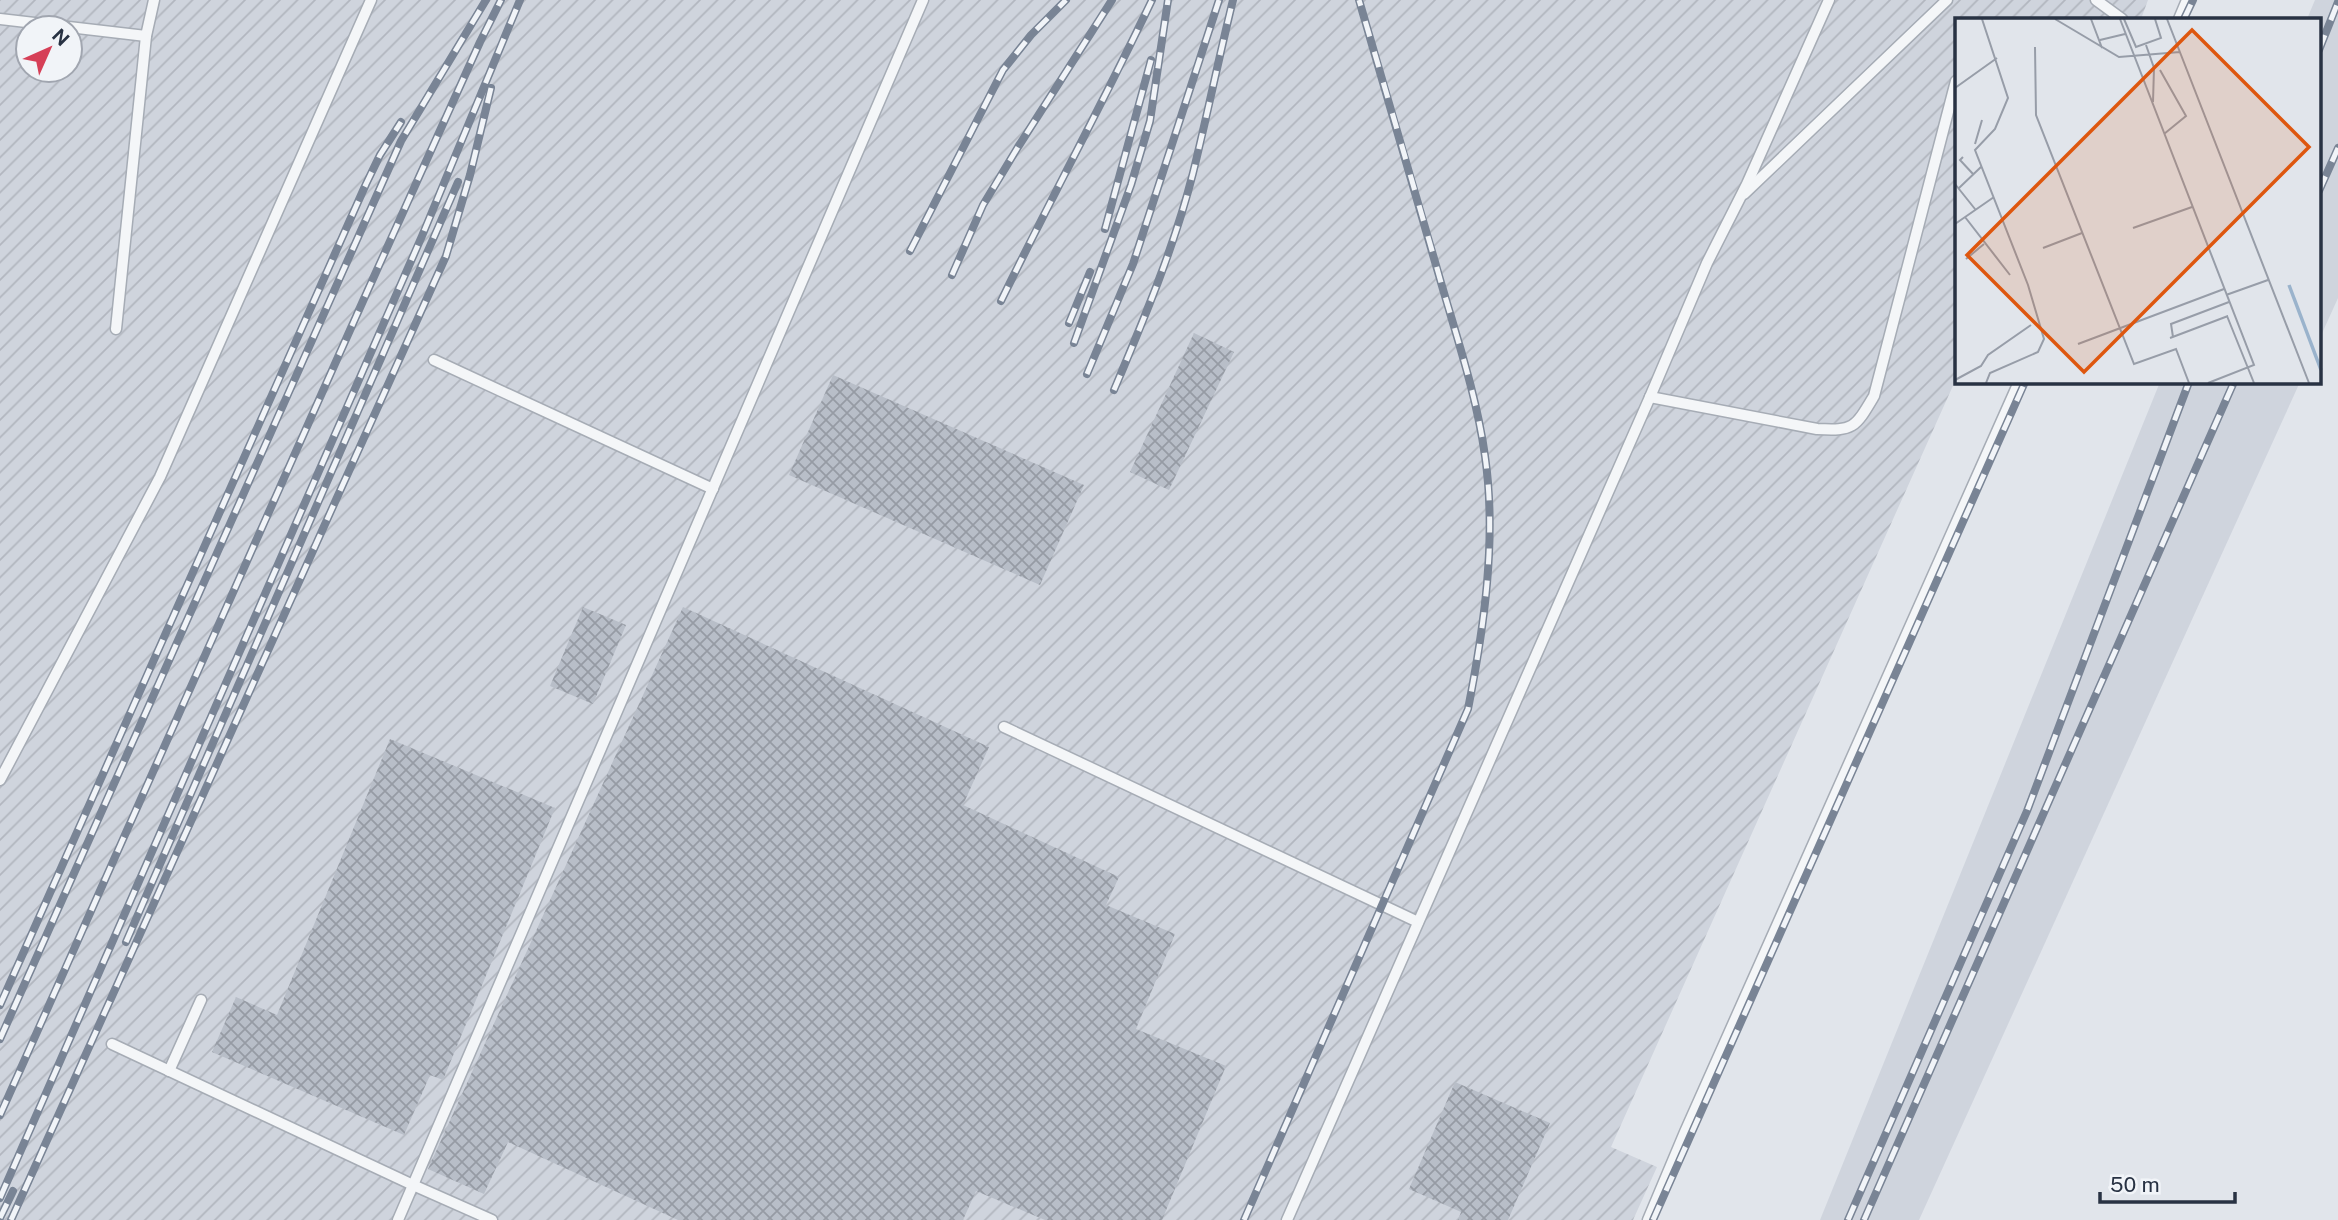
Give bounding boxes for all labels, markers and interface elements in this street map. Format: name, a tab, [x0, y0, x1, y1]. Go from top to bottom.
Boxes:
north arrow	[14, 14, 84, 84]
inset map	[1955, 18, 2320, 383]
text: N	[48, 24, 74, 50]
scale bar	[2100, 1160, 2235, 1204]
text: 50 m	[2110, 1172, 2160, 1197]

